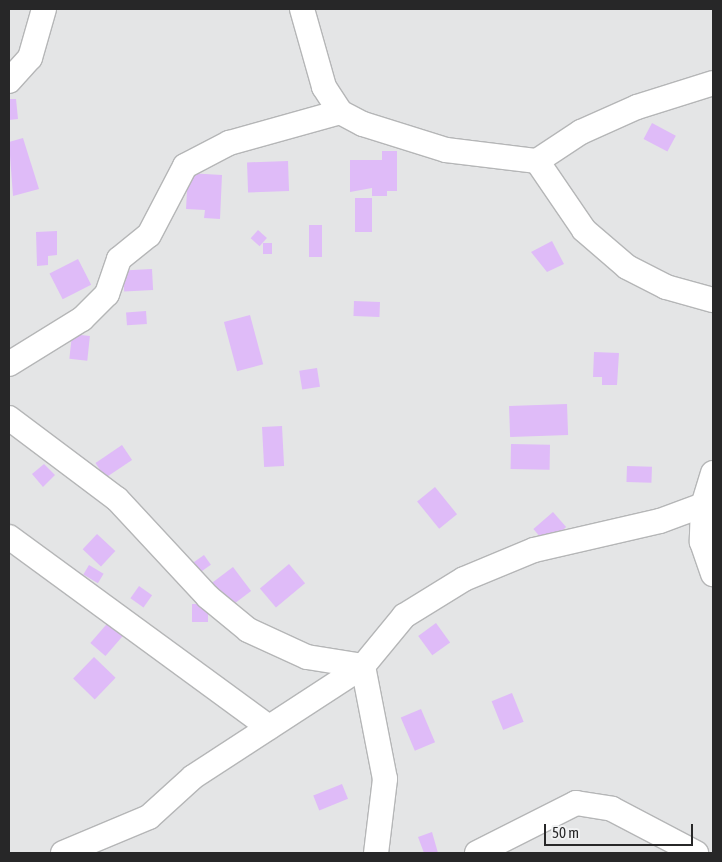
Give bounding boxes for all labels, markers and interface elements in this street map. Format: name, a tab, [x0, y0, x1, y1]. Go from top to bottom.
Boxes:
scale bar	[547, 814, 696, 846]
text: 50 m	[552, 824, 579, 841]

